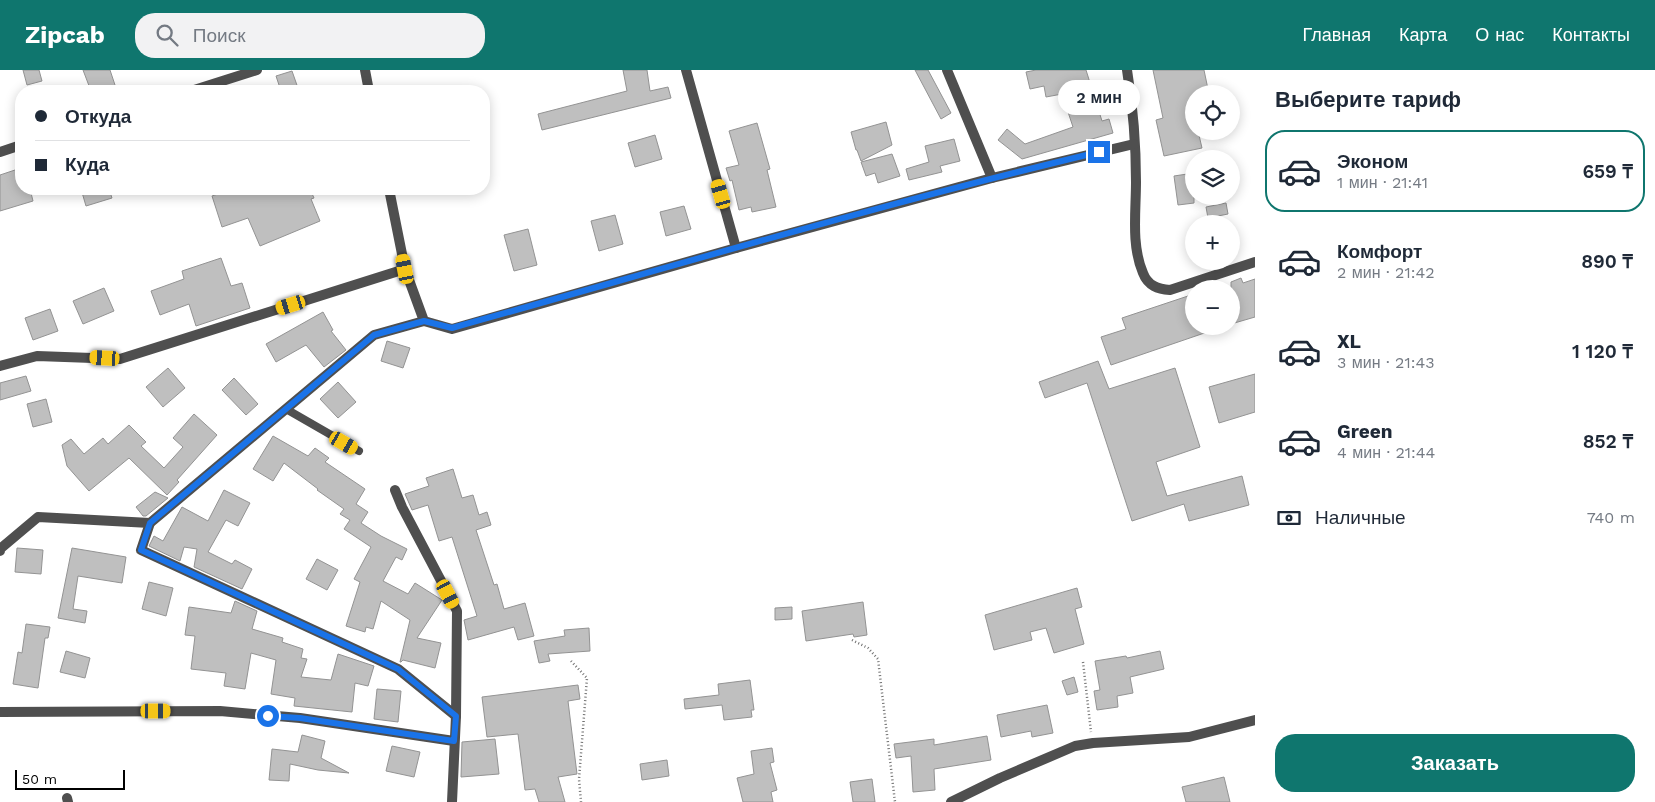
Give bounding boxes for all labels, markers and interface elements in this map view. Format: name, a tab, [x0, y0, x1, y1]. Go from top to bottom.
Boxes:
search box	[135, 13, 485, 58]
text: Zipcab	[25, 21, 105, 49]
icon: search	[153, 21, 181, 49]
text: Поиск	[193, 24, 245, 47]
text: Главная	[1302, 24, 1371, 45]
text: Карта	[1399, 24, 1447, 45]
text: О нас	[1475, 24, 1524, 45]
text: Контакты	[1552, 24, 1630, 45]
callout: 2 мин	[1058, 79, 1140, 114]
map controls	[1185, 85, 1240, 335]
button: locate	[1185, 85, 1240, 140]
text: Выберите тариф	[1275, 87, 1461, 112]
text: 2 мин	[1076, 88, 1122, 107]
text: Откуда	[65, 105, 131, 128]
route end	[1088, 141, 1110, 163]
icon: car	[1277, 149, 1322, 194]
button: layers	[1185, 150, 1240, 205]
text: Эконом	[1337, 150, 1408, 173]
text: Куда	[65, 153, 109, 176]
text: 659 ₸	[1582, 160, 1633, 183]
text: 1 мин · 21:41	[1337, 173, 1428, 192]
car	[709, 178, 732, 210]
button: +	[1185, 215, 1240, 270]
icon: car	[1277, 239, 1322, 284]
text: Комфорт	[1337, 240, 1422, 263]
text: 890 ₸	[1581, 250, 1633, 273]
car	[394, 253, 415, 285]
text: 2 мин · 21:42	[1337, 263, 1435, 282]
button: −	[1185, 280, 1240, 335]
car	[274, 293, 307, 317]
icon: car	[1277, 329, 1322, 374]
text: XL	[1337, 330, 1361, 353]
text: 1 120 ₸	[1572, 340, 1633, 363]
car	[89, 350, 120, 366]
text: 3 мин · 21:43	[1337, 353, 1435, 372]
icon: car	[1277, 419, 1322, 464]
text: Green	[1337, 420, 1393, 443]
car	[327, 429, 360, 457]
text: 852 ₸	[1583, 430, 1633, 453]
text: 4 мин · 21:44	[1337, 443, 1435, 462]
icon: cash	[1275, 504, 1303, 532]
text: Наличные	[1315, 506, 1406, 529]
text: 740 m	[1587, 508, 1635, 527]
car	[434, 577, 461, 611]
car	[141, 704, 171, 719]
route start	[257, 705, 279, 727]
button: Заказать	[1275, 734, 1635, 792]
scale bar	[15, 767, 125, 790]
text: 50 m	[22, 771, 57, 787]

